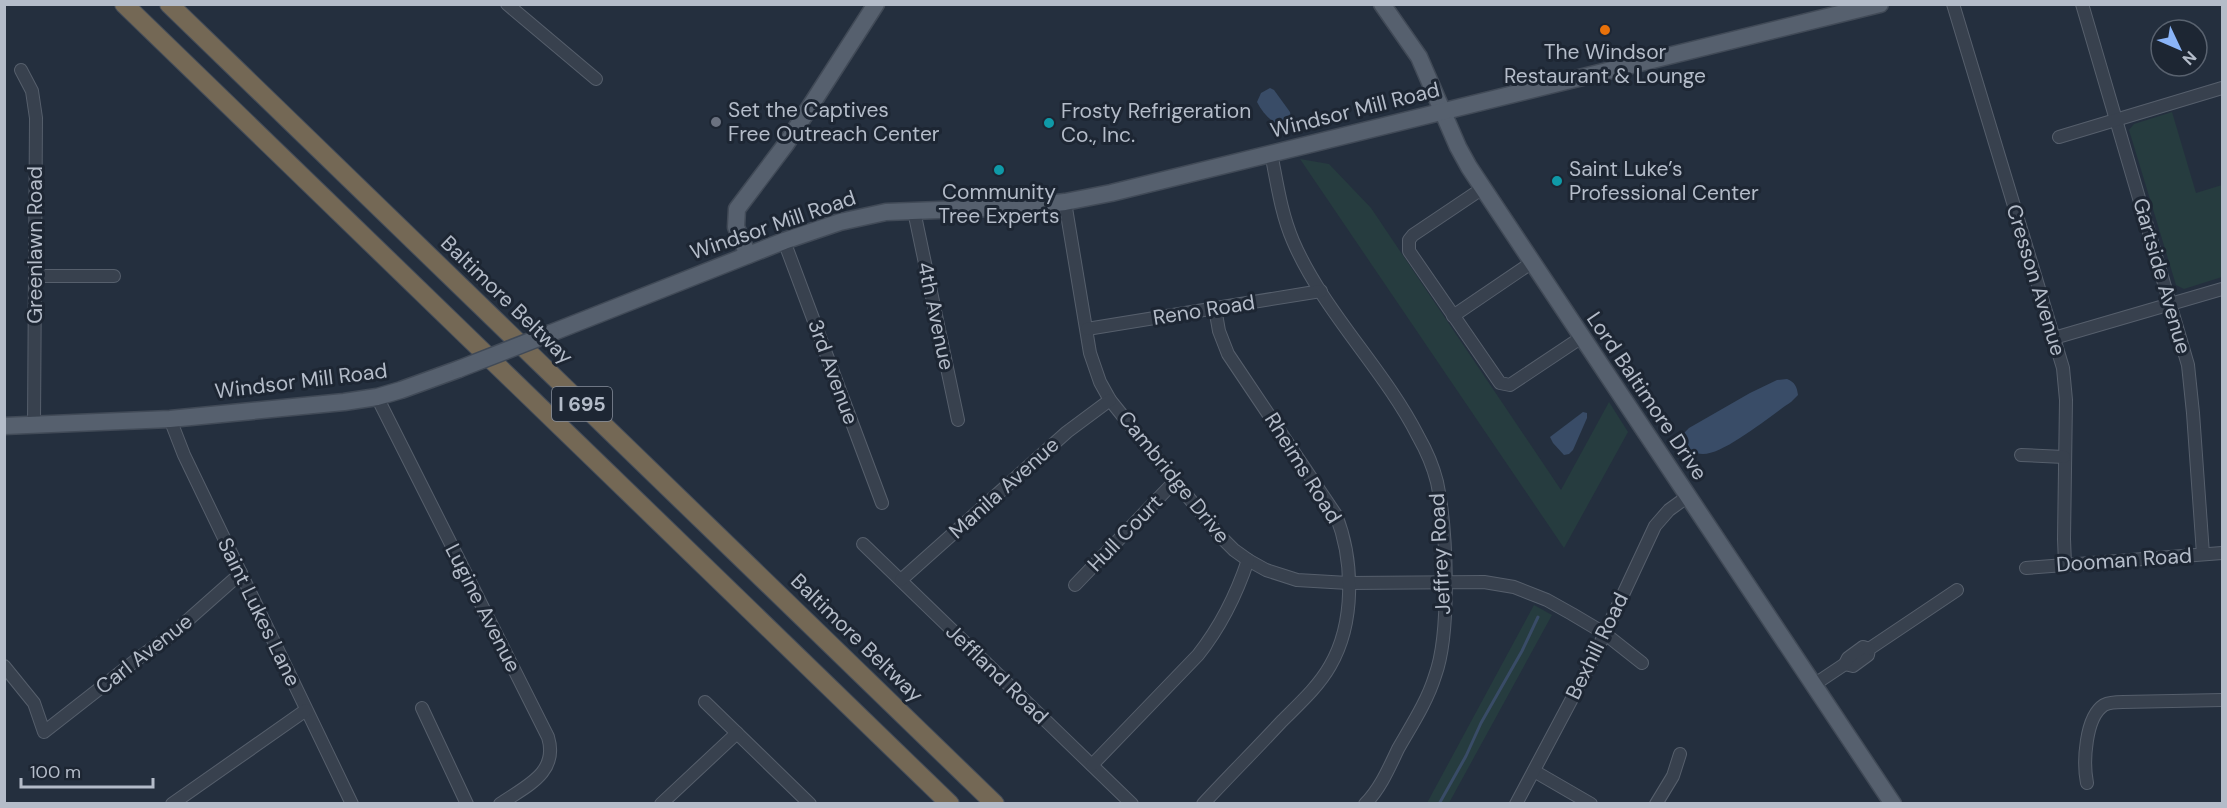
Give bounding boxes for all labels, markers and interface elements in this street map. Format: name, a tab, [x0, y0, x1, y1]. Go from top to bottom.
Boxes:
north arrow	[2149, 18, 2209, 78]
marker: The Windsor Restaurant & Lounge	[1598, 23, 1612, 37]
place label: The Windsor Restaurant & Lounge	[1504, 38, 1706, 90]
text: N	[2178, 47, 2201, 70]
street label: Windsor Mill Road	[1267, 75, 1443, 145]
place label: Set the Captives Free Outreach Center	[728, 96, 940, 148]
place label: Frosty Refrigeration Co., Inc.	[1061, 97, 1251, 149]
marker: Set the Captives Free Outreach Center	[709, 115, 723, 129]
marker: Frosty Refrigeration Co., Inc.	[1042, 116, 1056, 130]
place label: Saint Luke’s Professional Center	[1569, 155, 1759, 207]
marker: Community Tree Experts	[992, 163, 1006, 177]
street label: Greenlawn Road	[21, 166, 49, 324]
marker: Saint Luke’s Professional Center	[1550, 174, 1564, 188]
place label: Community Tree Experts	[938, 178, 1060, 230]
street label: Windsor Mill Road	[686, 184, 860, 266]
street label: Gartside Avenue	[2126, 195, 2198, 357]
street label: Cresson Avenue	[2000, 201, 2072, 359]
street label: Baltimore Beltway	[435, 229, 580, 371]
street label: 4th Avenue	[911, 259, 961, 373]
street label: Reno Road	[1151, 288, 1257, 332]
street label: Lord Baltimore Drive	[1580, 306, 1714, 486]
street label: 3rd Avenue	[801, 316, 865, 428]
street label: Windsor Mill Road	[213, 357, 389, 405]
road number: I 695	[552, 387, 612, 421]
street label: Cambridge Drive	[1112, 405, 1236, 549]
street label: Rheims Road	[1258, 407, 1348, 529]
street label: Manila Avenue	[943, 431, 1065, 545]
street label: Hull Court	[1081, 488, 1169, 578]
street label: Jeffrey Road	[1423, 492, 1457, 616]
street label: Saint Lukes Lane	[211, 533, 307, 691]
street label: Lugine Avenue	[439, 539, 527, 677]
street label: Dooman Road	[2055, 541, 2193, 579]
street label: Baltimore Beltway	[785, 567, 930, 709]
street label: Bexhill Road	[1559, 588, 1635, 704]
street label: Carl Avenue	[90, 607, 198, 701]
street label: Jeffland Road	[940, 618, 1054, 730]
scale bar	[21, 751, 153, 789]
text: 100 m	[30, 760, 81, 784]

